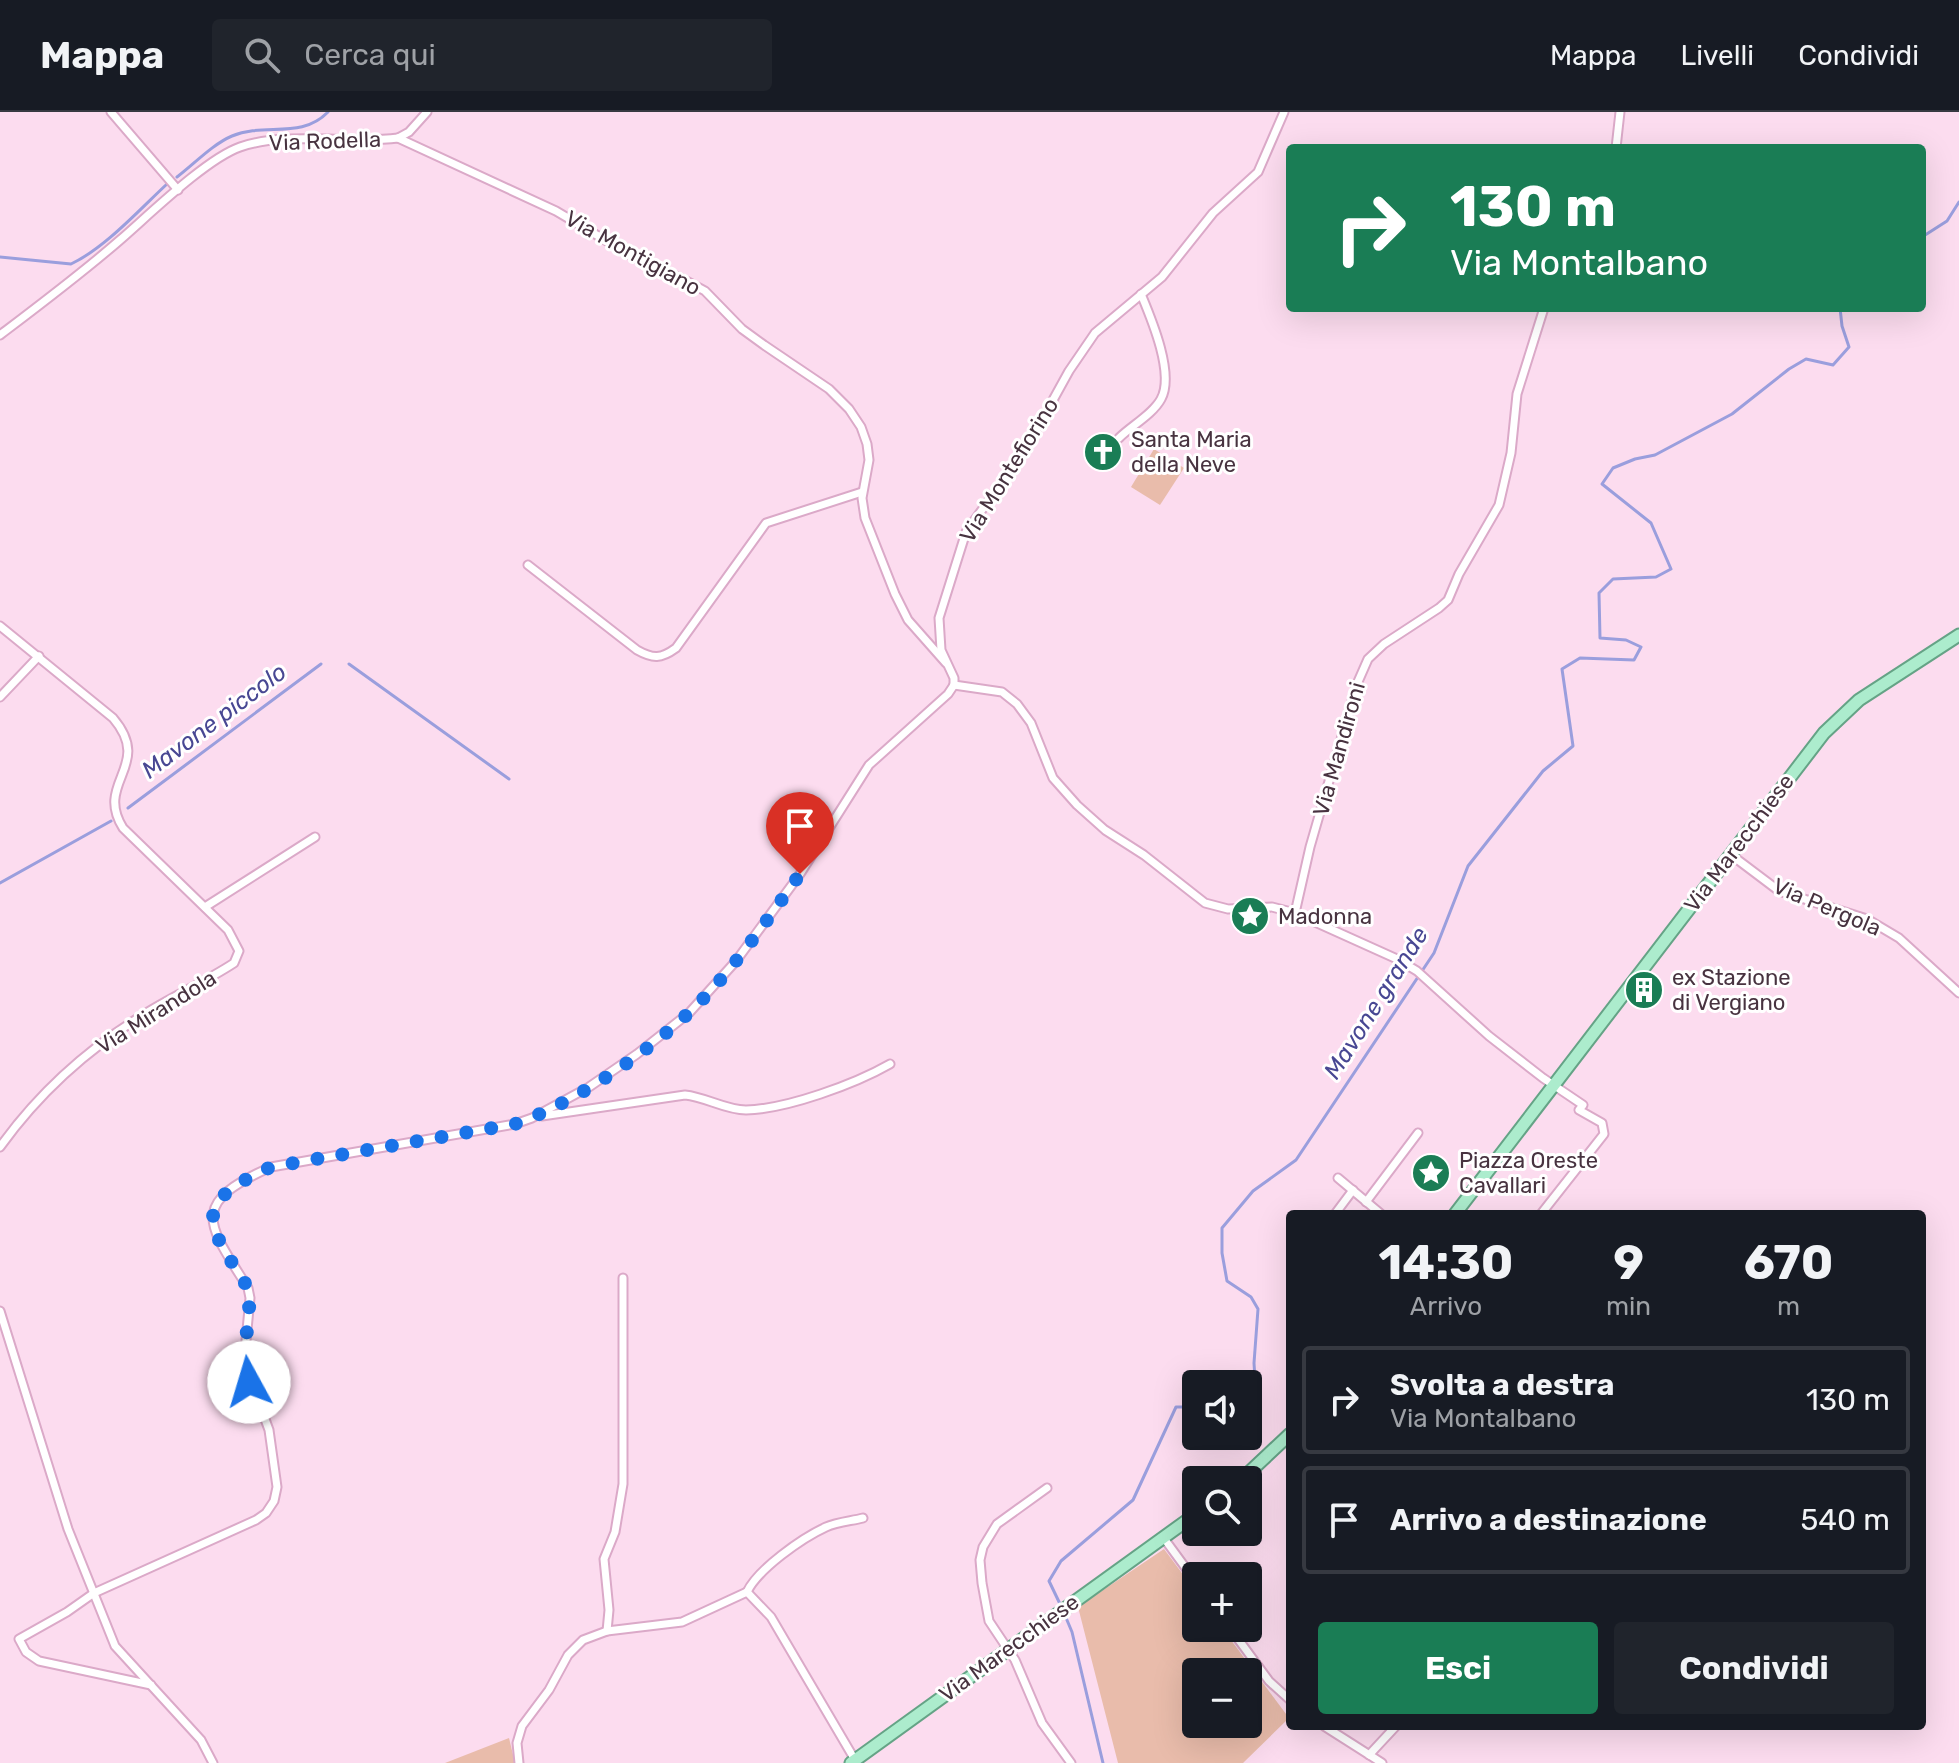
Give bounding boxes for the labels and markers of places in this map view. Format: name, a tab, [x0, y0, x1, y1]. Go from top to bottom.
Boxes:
place label: Santa Maria della Neve	[1131, 426, 1252, 478]
church icon: Santa Maria della Neve	[1082, 431, 1124, 473]
pin	[766, 792, 834, 874]
place icon: Madonna	[1229, 895, 1271, 937]
place label: Madonna	[1278, 903, 1372, 930]
place label: ex Stazione di Vergiano	[1672, 964, 1791, 1016]
building icon: ex Stazione di Vergiano	[1623, 969, 1665, 1011]
place label: Piazza Oreste Cavallari	[1459, 1147, 1598, 1199]
place icon: Piazza Oreste Cavallari	[1410, 1152, 1452, 1194]

